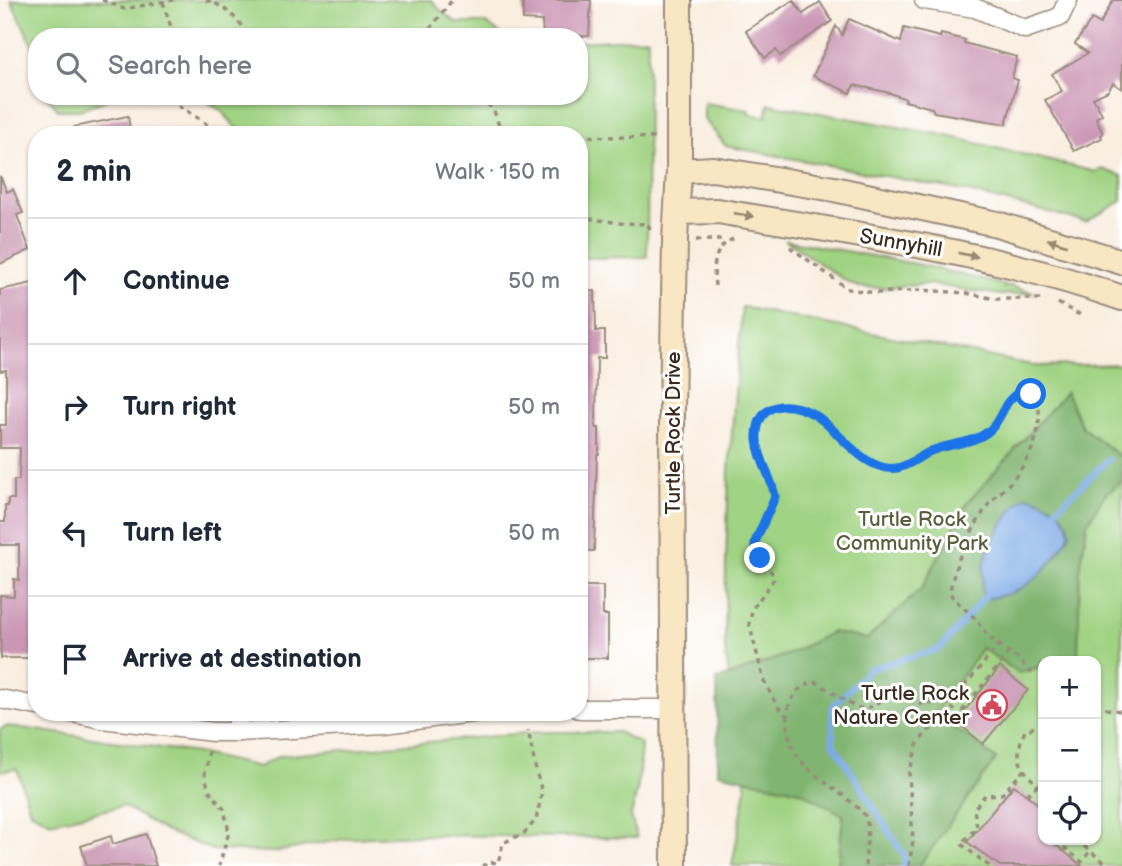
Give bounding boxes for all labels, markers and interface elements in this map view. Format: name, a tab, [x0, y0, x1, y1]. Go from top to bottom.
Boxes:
search box	[28, 28, 588, 105]
icon: search	[52, 48, 90, 86]
text: Search here	[108, 51, 252, 82]
text: 2 min	[56, 154, 132, 190]
text: Walk · 150 m	[435, 158, 560, 186]
one-way arrow	[733, 210, 755, 221]
street label: Sunnyhill	[858, 223, 944, 263]
one-way arrow	[1046, 236, 1067, 246]
one-way arrow	[957, 250, 979, 261]
icon: ahead	[56, 262, 94, 300]
text: Continue	[123, 266, 230, 297]
text: 50 m	[508, 267, 560, 295]
street label: Turtle Rock Drive	[661, 351, 686, 515]
route start	[1015, 378, 1046, 409]
icon: right	[56, 388, 94, 426]
text: Turn right	[123, 392, 236, 423]
text: 50 m	[508, 393, 560, 421]
park label: Turtle Rock Community Park	[836, 507, 989, 556]
icon: left	[56, 514, 94, 552]
text: Turn left	[123, 518, 222, 549]
text: 50 m	[508, 519, 560, 547]
route end	[744, 542, 775, 573]
icon: arrive	[56, 640, 94, 678]
text: Arrive at destination	[123, 644, 362, 675]
map controls	[1038, 656, 1101, 845]
button: +	[1038, 656, 1101, 719]
place label: Turtle Rock Nature Center	[833, 681, 970, 730]
public building icon: Turtle Rock Nature Center	[975, 688, 1009, 722]
button: −	[1038, 719, 1101, 782]
button: locate	[1038, 782, 1101, 845]

